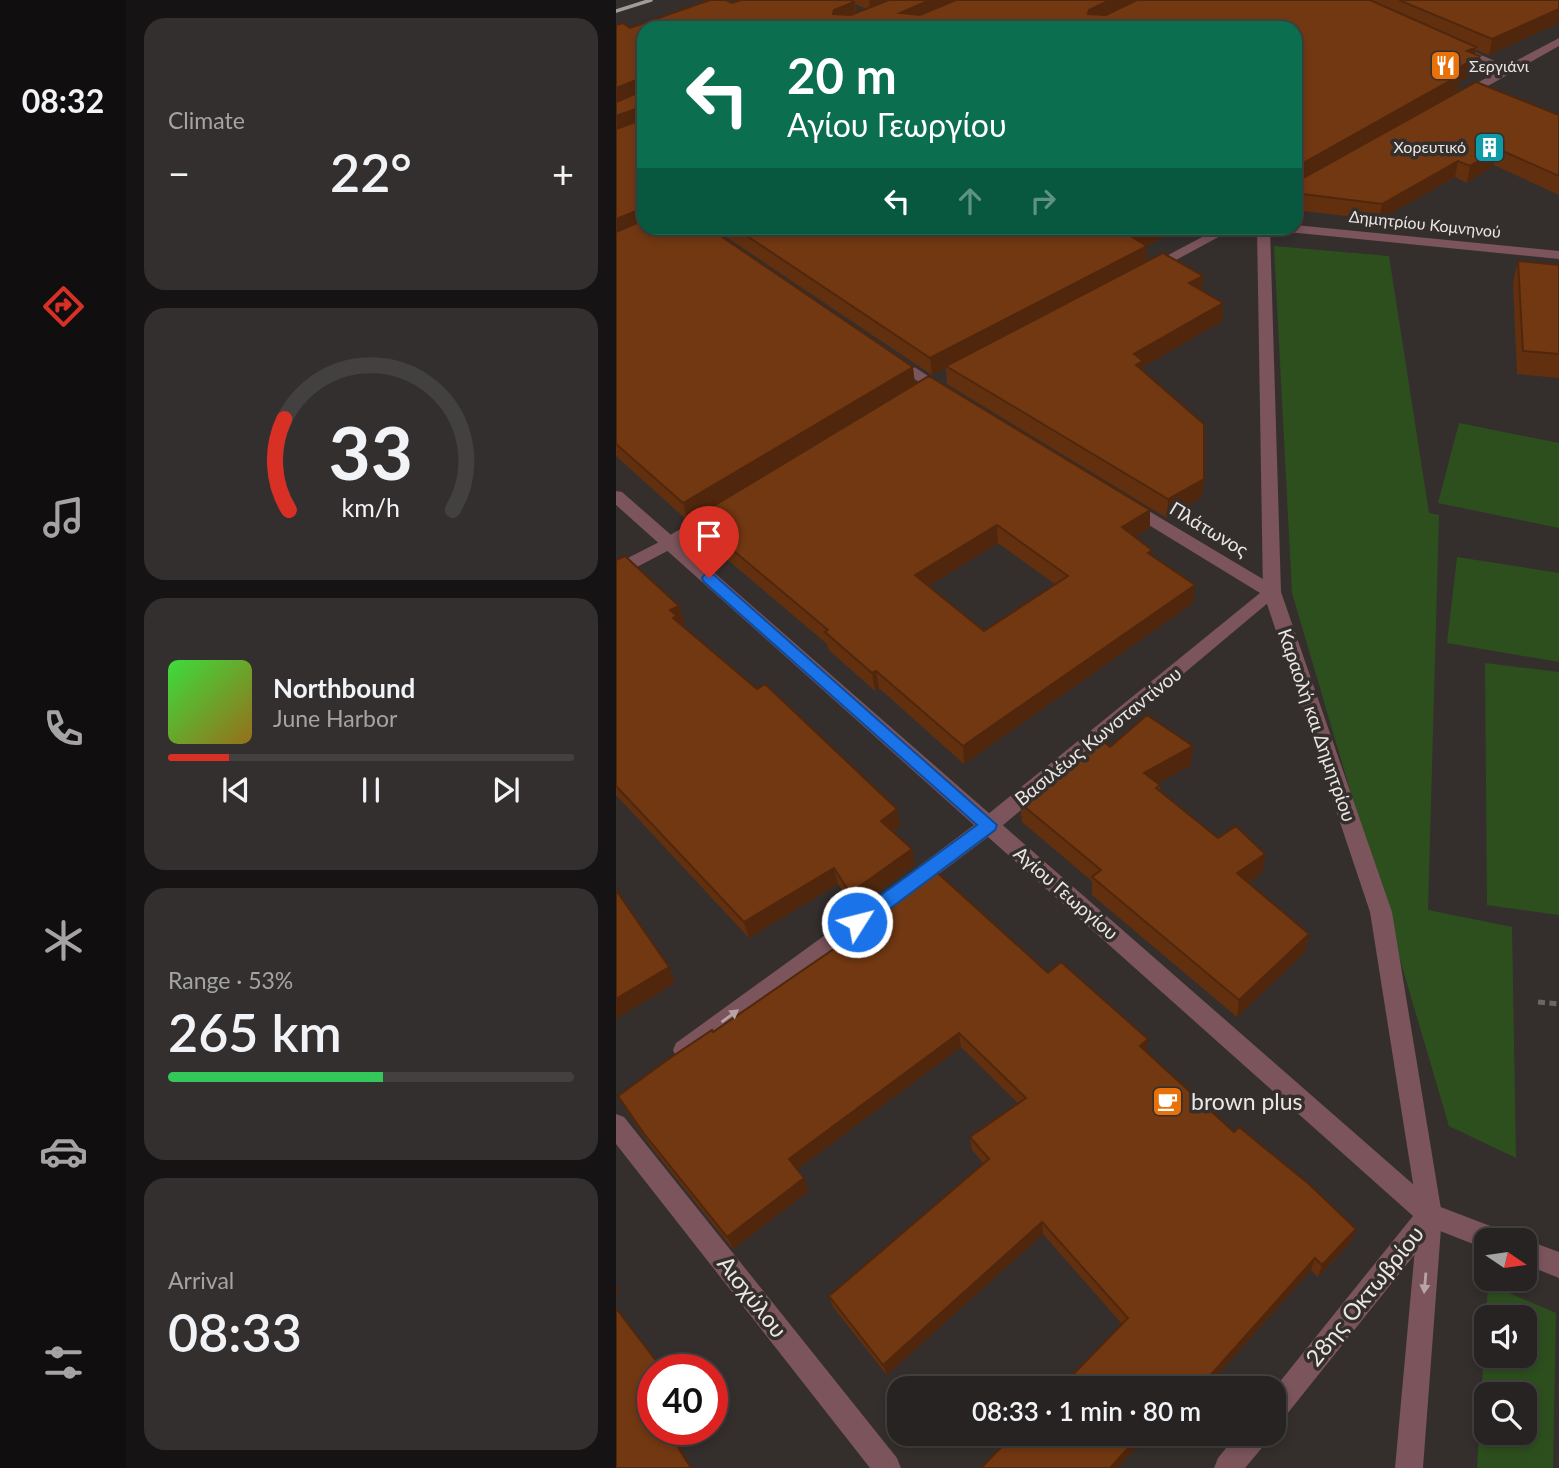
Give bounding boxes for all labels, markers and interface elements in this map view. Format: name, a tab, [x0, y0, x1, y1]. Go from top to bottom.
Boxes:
text: 20 m	[787, 46, 897, 104]
icon: left	[672, 49, 763, 140]
restaurant icon: Σεργιάνι	[1429, 49, 1463, 83]
place label: Σεργιάνι	[1469, 56, 1530, 75]
text: 08:32	[22, 81, 104, 120]
text: Αγίου Γεωργίου	[787, 105, 1007, 144]
text: Climate	[168, 106, 245, 134]
building icon: Χορευτικό	[1472, 130, 1506, 164]
place label: Χορευτικό	[1394, 137, 1466, 156]
text: 22°	[330, 141, 412, 203]
text: −	[168, 150, 190, 196]
text: +	[552, 150, 574, 196]
icon: left	[878, 182, 916, 220]
icon: ahead	[951, 182, 989, 220]
icon: right	[1024, 182, 1062, 220]
street label: Δημητρίου Κομνηνού	[1348, 206, 1502, 241]
icon: directions	[39, 282, 88, 331]
text: 33	[329, 408, 413, 496]
text: km/h	[342, 492, 400, 522]
icon: music	[39, 493, 88, 542]
street label: Πλάτωνος	[1166, 496, 1253, 561]
pin	[679, 506, 739, 578]
icon: arrive	[690, 517, 728, 555]
street label: Καραολή και Δημητρίου	[1274, 625, 1361, 824]
street label: Βασιλέως Κωνσταντίνου	[1010, 661, 1186, 810]
text: Northbound	[273, 672, 415, 704]
icon: phone	[39, 704, 88, 753]
text: June Harbor	[273, 704, 397, 732]
icon: previous	[217, 771, 255, 809]
icon: pause	[352, 771, 390, 809]
icon: next	[487, 771, 525, 809]
street label: Αγίου Γεωργίου	[1010, 841, 1123, 944]
position arrow	[820, 885, 894, 959]
icon: climate	[39, 916, 88, 965]
text: Range · 53%	[168, 966, 293, 994]
text: 265 km	[168, 1001, 342, 1063]
one-way arrow	[721, 1009, 739, 1023]
cafe icon: brown plus	[1151, 1085, 1185, 1119]
place label: brown plus	[1191, 1087, 1303, 1115]
icon: car	[39, 1127, 88, 1176]
street label: 28ης Οκτωβρίου	[1299, 1220, 1429, 1371]
north arrow	[1474, 1228, 1536, 1292]
map controls	[1474, 1228, 1537, 1445]
street label: Αισχύλου	[712, 1250, 793, 1343]
text: Arrival	[168, 1266, 234, 1294]
one-way arrow	[1419, 1272, 1430, 1294]
text: 08:33	[168, 1301, 302, 1363]
button: sound	[1474, 1305, 1537, 1368]
icon: filters	[39, 1338, 88, 1387]
speed limit sign: 40	[637, 1354, 728, 1445]
button: search	[1474, 1382, 1537, 1445]
text: 08:33 · 1 min · 80 m	[972, 1395, 1201, 1427]

